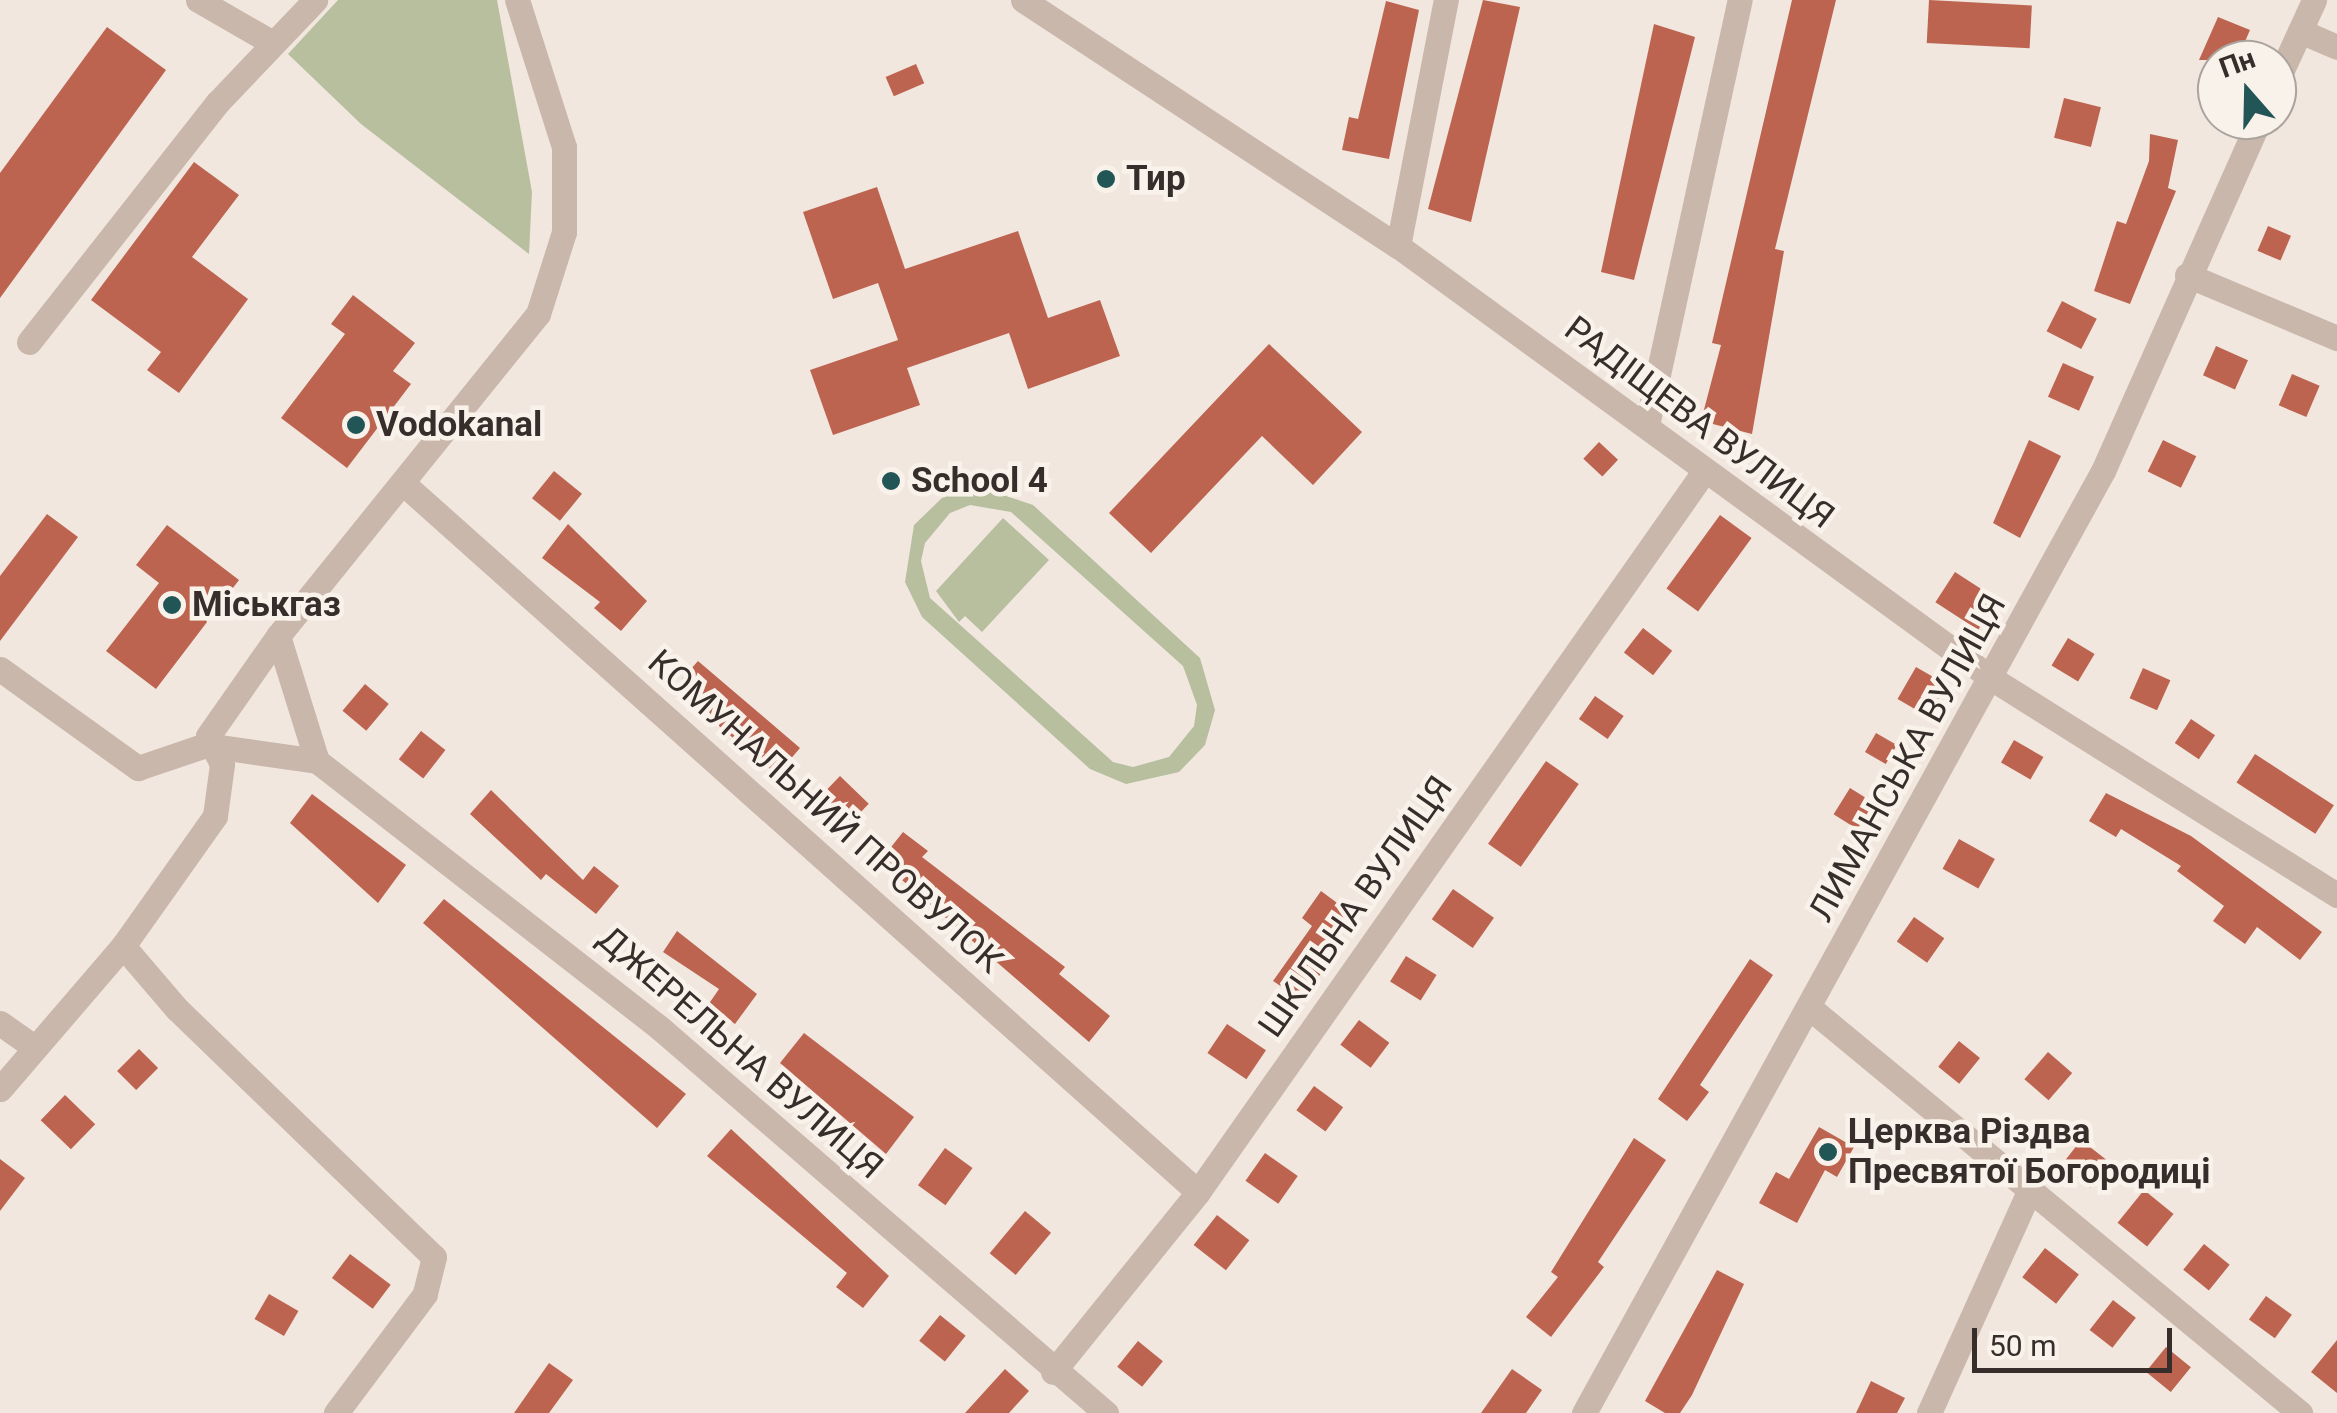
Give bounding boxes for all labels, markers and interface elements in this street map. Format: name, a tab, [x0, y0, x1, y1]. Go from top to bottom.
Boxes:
north arrow	[2197, 40, 2297, 140]
text: Пн	[2215, 42, 2260, 85]
place label: Тир	[1126, 158, 1186, 200]
marker: Тир	[1095, 168, 1117, 190]
street label: РАДІЩЕВА ВУЛИЦЯ	[1556, 308, 1842, 538]
place label: Vodokanal	[376, 404, 542, 446]
marker: Vodokanal	[345, 414, 367, 436]
place label: School 4	[911, 460, 1048, 502]
marker: School 4	[880, 470, 902, 492]
place label: Міськгаз	[192, 584, 341, 626]
street label: ЛИМАНСЬКА ВУЛИЦЯ	[1801, 587, 2015, 929]
marker: Міськгаз	[161, 594, 183, 616]
street label: КОМУНАЛЬНИЙ ПРОВУЛОК	[639, 642, 1011, 982]
street label: ШКІЛЬНА ВУЛИЦЯ	[1250, 768, 1462, 1046]
street label: ДЖЕРЕЛЬНА ВУЛИЦЯ	[589, 918, 891, 1188]
place label: Церква Різдва Пресвятої Богородиці	[1848, 1111, 2210, 1193]
marker: Церква Різдва Пресвятої Богородиці	[1817, 1141, 1839, 1163]
scale bar	[1977, 1308, 2177, 1370]
text: 50 m	[1989, 1328, 2056, 1363]

